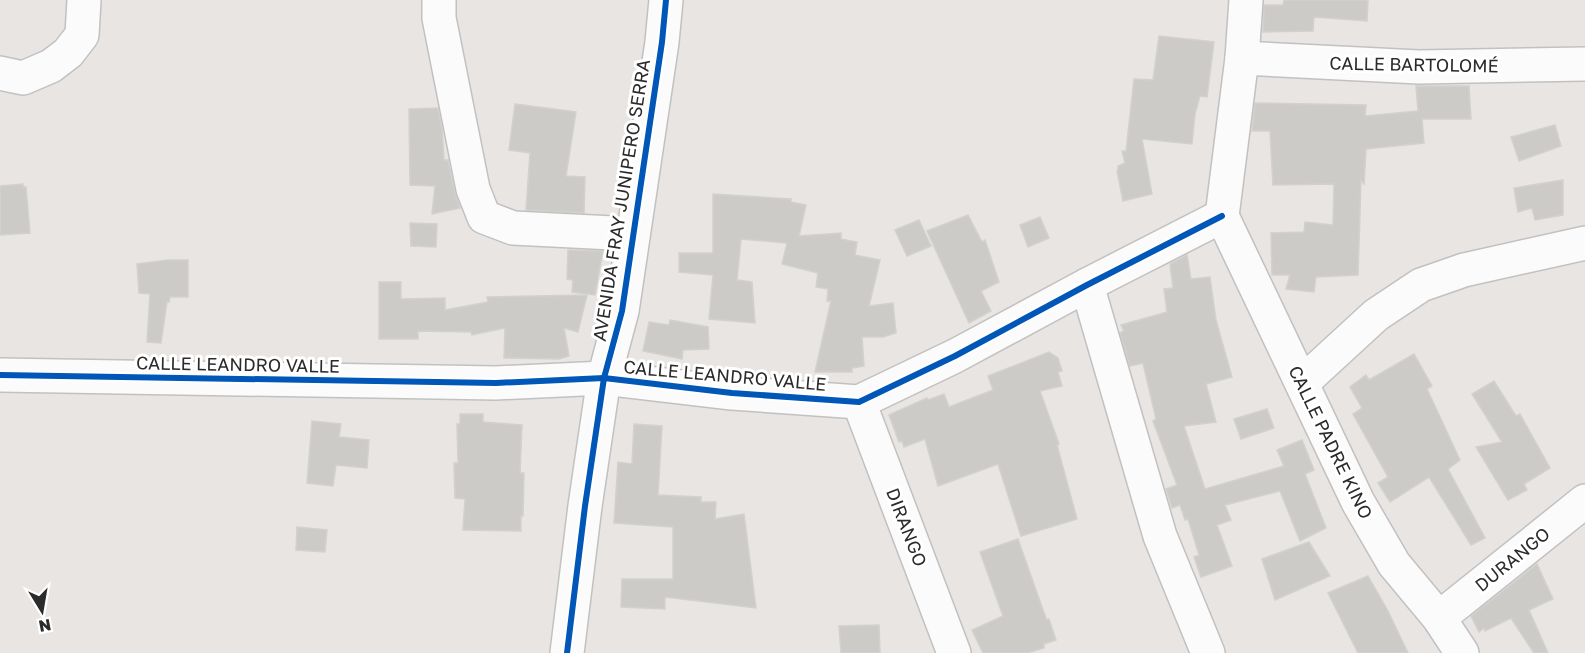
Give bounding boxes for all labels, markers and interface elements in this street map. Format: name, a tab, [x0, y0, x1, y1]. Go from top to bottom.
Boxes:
street label: CALLE BARTOLOMÉ	[1329, 52, 1499, 76]
street label: AVENIDA FRAY JUNIPERO SERRA	[588, 57, 654, 343]
street label: CALLE LEANDRO VALLE	[136, 351, 340, 377]
street label: CALLE LEANDRO VALLE	[623, 355, 827, 395]
street label: CALLE PADRE KINO	[1284, 362, 1378, 522]
street label: DIRANGO	[882, 485, 932, 569]
street label: DURANGO	[1470, 522, 1554, 596]
north arrow	[12, 581, 72, 641]
text: N	[37, 615, 53, 637]

